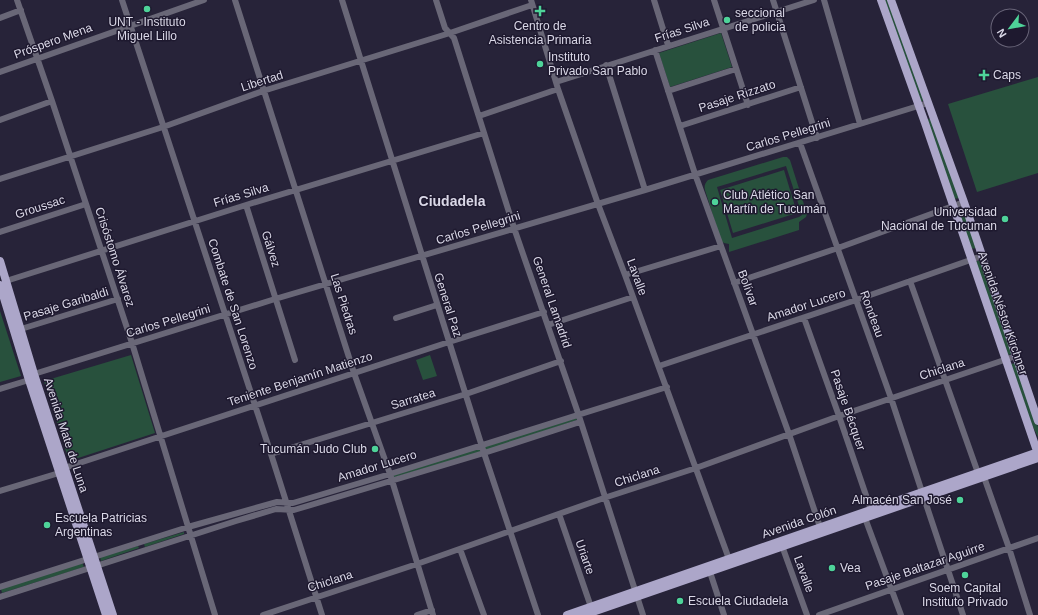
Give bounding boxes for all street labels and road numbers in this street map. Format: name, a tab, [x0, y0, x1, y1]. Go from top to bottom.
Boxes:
street label: Frías Silva	[653, 14, 711, 45]
street label: Próspero Mena	[12, 20, 94, 62]
street label: Libertad	[239, 68, 285, 94]
street label: Pasaje Rizzato	[697, 77, 778, 115]
street label: Carlos Pellegrini	[744, 116, 832, 154]
street label: Frías Silva	[212, 180, 270, 210]
street label: Groussac	[13, 192, 67, 222]
street label: Crisóstomo Álvarez	[92, 205, 139, 309]
street label: Carlos Pellegrini	[434, 209, 522, 247]
street label: Gálvez	[259, 229, 283, 269]
street label: Combate de San Lorenzo	[205, 237, 261, 372]
street label: Avenida Néstor Kirchner	[975, 249, 1031, 377]
street label: General Lamadrid	[530, 254, 574, 350]
street label: Lavalle	[624, 257, 650, 298]
street label: Bolívar	[735, 268, 761, 308]
street label: General Paz	[431, 271, 465, 339]
street label: Las Piedras	[328, 272, 360, 336]
street label: Pasaje Garibaldi	[22, 284, 110, 324]
street label: Amador Lucero	[765, 286, 847, 324]
street label: Rondeau	[857, 289, 887, 339]
street label: Carlos Pellegrini	[124, 302, 212, 340]
street label: Teniente Benjamín Matienzo	[226, 349, 374, 409]
street label: Chiclana	[918, 355, 967, 383]
street label: Pasaje Bécquer	[828, 368, 868, 452]
street label: Avenida Mate de Luna	[41, 376, 91, 494]
street label: Sarratea	[389, 385, 437, 412]
street label: Amador Lucero	[336, 447, 419, 485]
street label: Chiclana	[613, 462, 662, 490]
street label: Avenida Colón	[760, 503, 838, 541]
street label: Uriarte	[573, 538, 598, 577]
street label: Pasaje Baltazar Aguirre	[863, 539, 987, 593]
street label: Lavalle	[791, 554, 817, 595]
street label: Chiclana	[306, 567, 355, 595]

